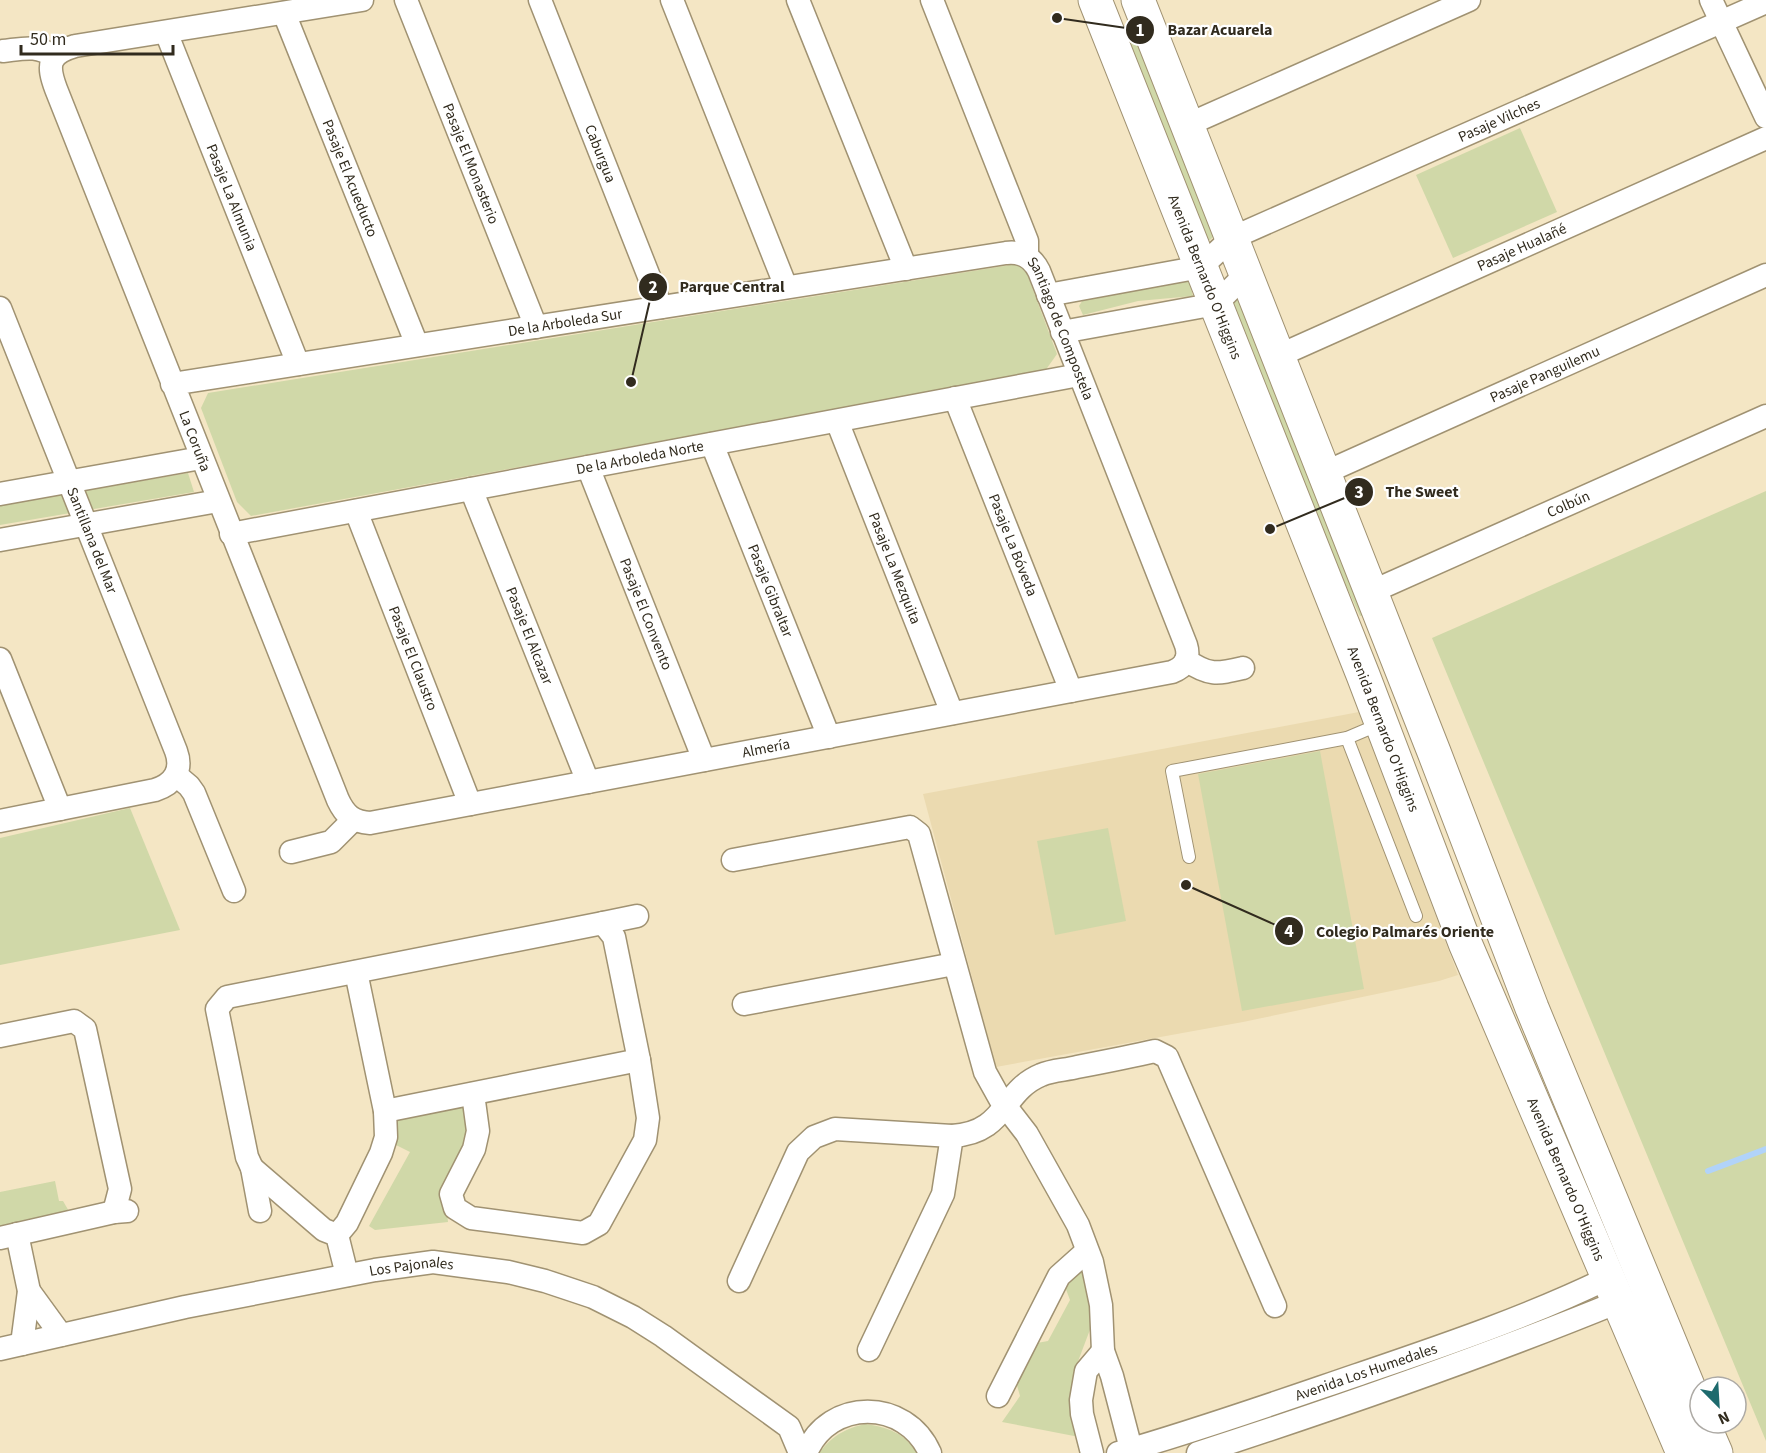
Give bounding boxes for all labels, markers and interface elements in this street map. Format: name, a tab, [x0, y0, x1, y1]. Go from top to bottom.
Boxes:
callout: Bazar Acuarela	[1125, 13, 1284, 47]
scale bar	[21, 18, 172, 56]
text: 1	[1135, 18, 1145, 43]
text: Bazar Acuarela	[1168, 19, 1272, 41]
text: 50 m	[30, 27, 66, 52]
street label: Pasaje Vilches	[1455, 93, 1544, 148]
street label: Pasaje El Monasterio	[437, 100, 504, 227]
street label: Pasaje El Acueducto	[317, 116, 383, 240]
street label: Caburgua	[579, 121, 621, 186]
street label: Pasaje La Almunia	[201, 141, 262, 254]
street label: Avenida Bernardo O'Higgins	[1162, 192, 1247, 363]
street label: Pasaje Hualañé	[1474, 218, 1570, 277]
street label: Santiago de Compostela	[1022, 252, 1099, 403]
callout: Parque Central	[638, 270, 797, 304]
text: 2	[648, 275, 658, 300]
text: Parque Central	[679, 276, 785, 298]
street label: De la Arboleda Sur	[507, 303, 625, 342]
street label: Pasaje Panguilemu	[1487, 341, 1603, 408]
street label: La Coruña	[173, 408, 216, 475]
street label: De la Arboleda Norte	[574, 436, 706, 480]
callout: The Sweet	[1344, 475, 1471, 509]
text: 3	[1354, 480, 1364, 505]
text: The Sweet	[1385, 481, 1459, 503]
street label: Santillana del Mar	[61, 484, 123, 598]
street label: Colbún	[1544, 486, 1593, 523]
street label: Pasaje La Bóveda	[983, 491, 1042, 599]
street label: Pasaje La Mezquita	[863, 509, 926, 627]
street label: Pasaje Gibraltar	[742, 541, 798, 641]
street label: Pasaje El Convento	[614, 555, 677, 673]
street label: Pasaje El Alcazar	[500, 584, 558, 689]
street label: Pasaje El Claustro	[383, 603, 443, 714]
street label: Avenida Bernardo O'Higgins	[1342, 643, 1424, 815]
street label: Almería	[740, 734, 792, 763]
callout: Colegio Palmarés Oriente	[1274, 914, 1506, 948]
text: 4	[1284, 919, 1294, 944]
text: Colegio Palmarés Oriente	[1316, 921, 1494, 943]
street label: Avenida Bernardo O'Higgins	[1521, 1095, 1610, 1264]
street label: Los Pajonales	[367, 1252, 455, 1282]
street label: Avenida Los Humedales	[1292, 1338, 1440, 1406]
north arrow	[1688, 1375, 1748, 1435]
text: N	[1714, 1406, 1733, 1430]

